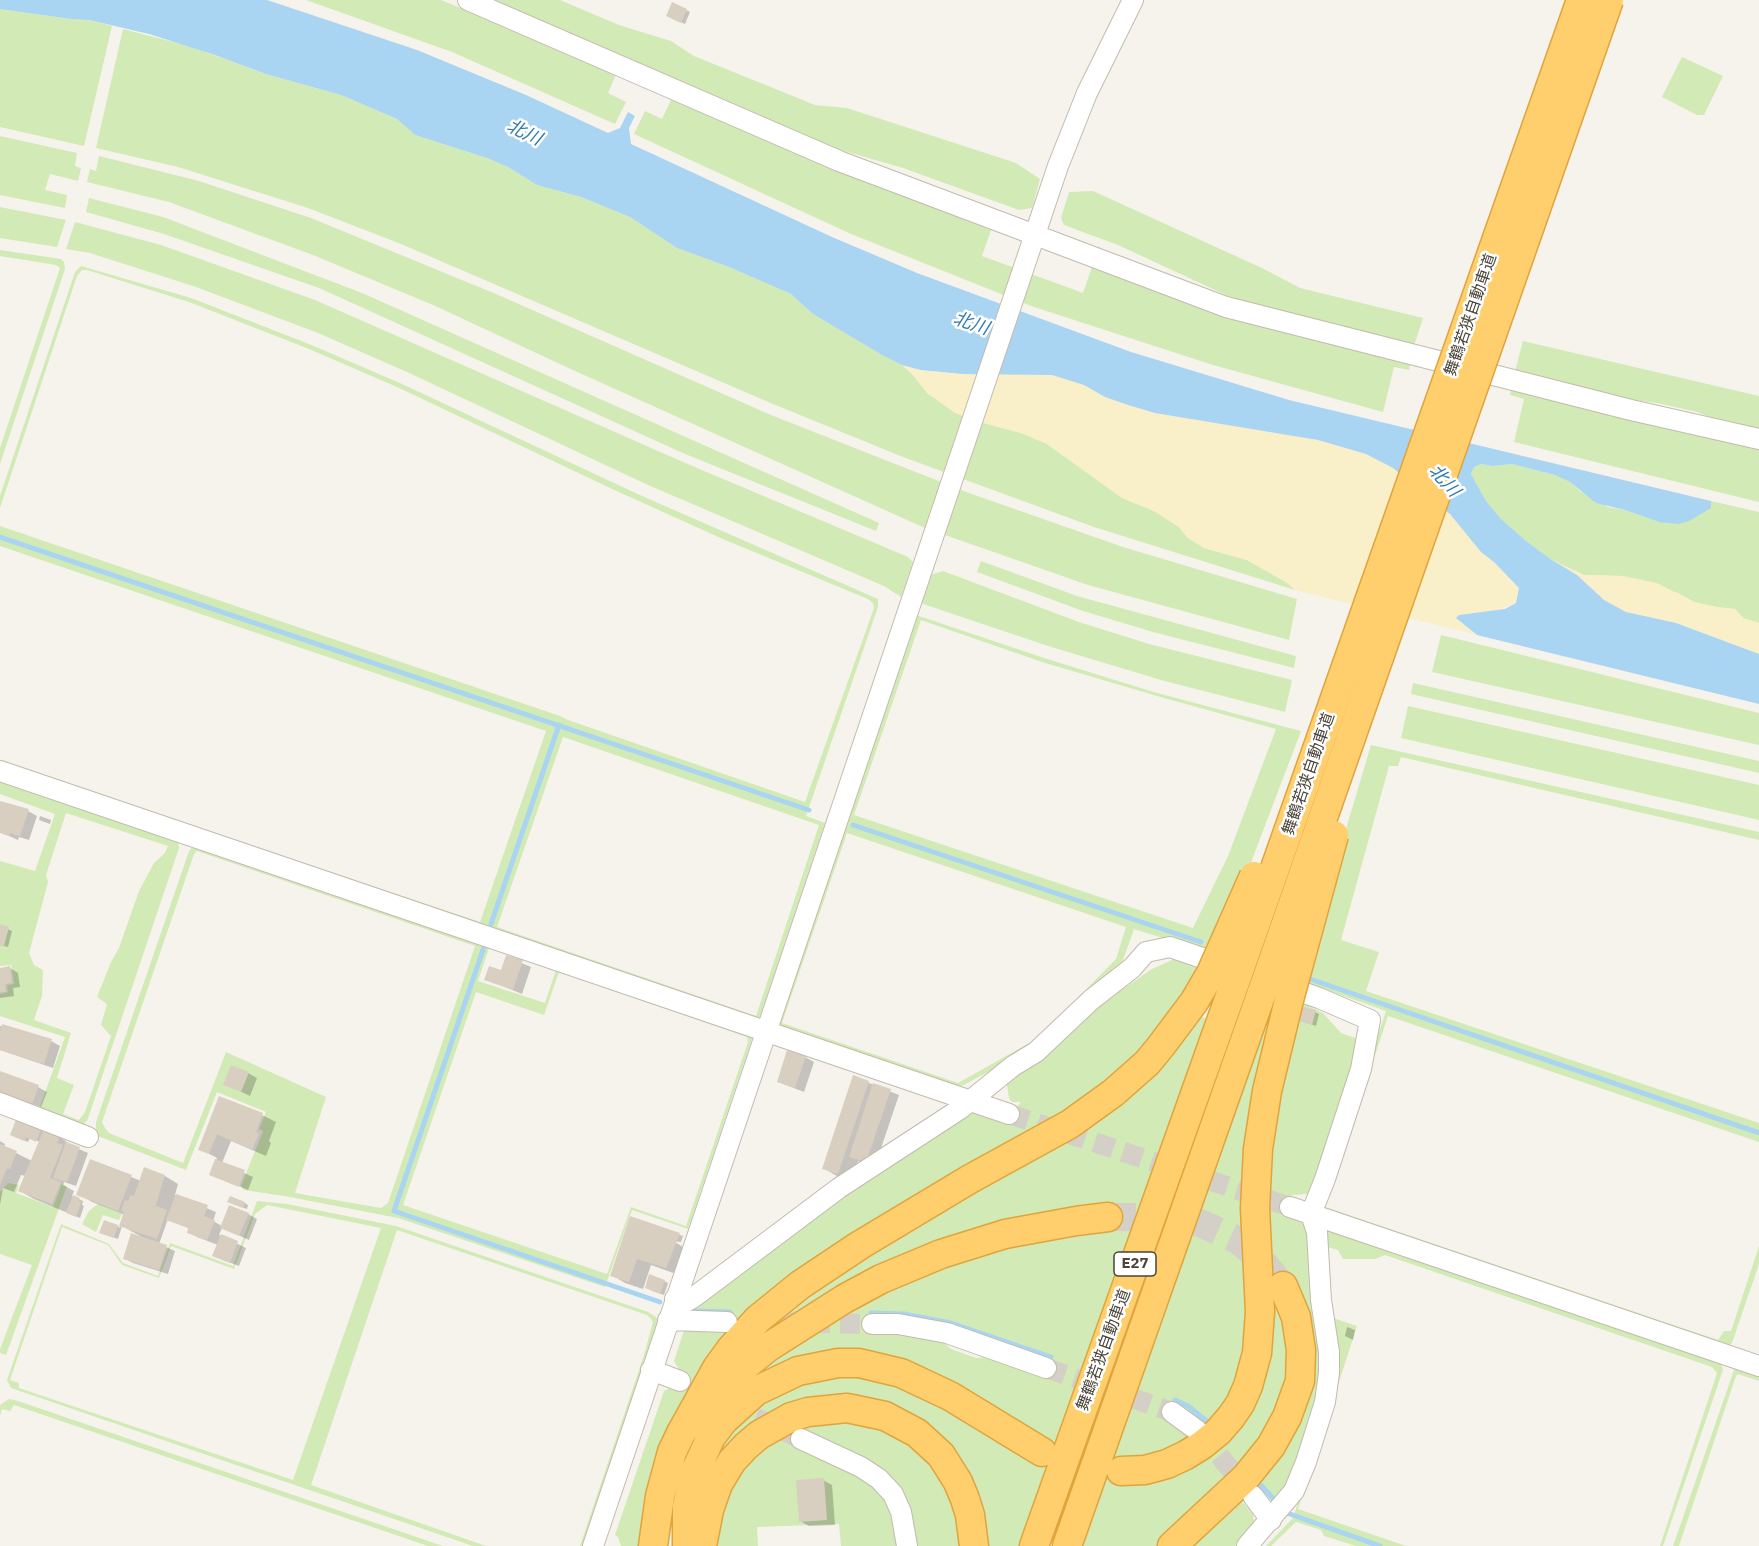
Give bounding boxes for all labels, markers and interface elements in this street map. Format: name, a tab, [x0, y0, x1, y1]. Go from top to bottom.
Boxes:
water label: 北川	[503, 116, 545, 150]
street label: 舞鶴若狭自動車道	[1441, 251, 1501, 379]
water label: 北川	[951, 308, 991, 340]
water label: 北川	[1424, 460, 1464, 502]
street label: 舞鶴若狭自動車道	[1279, 710, 1339, 838]
road number: E27	[1114, 1252, 1156, 1276]
street label: 舞鶴若狭自動車道	[1073, 1287, 1135, 1413]

